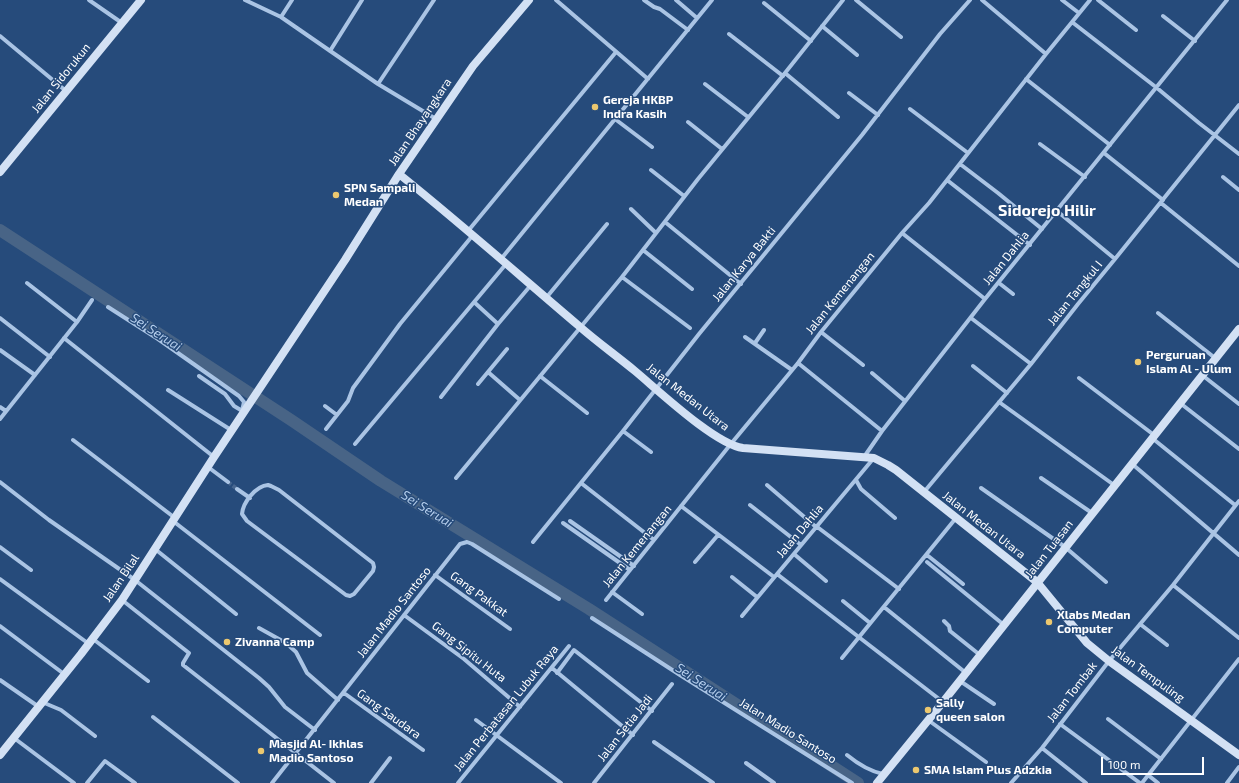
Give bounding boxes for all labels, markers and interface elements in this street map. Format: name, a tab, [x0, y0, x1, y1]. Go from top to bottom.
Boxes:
street label: Jalan Sidorukun	[29, 40, 93, 116]
street label: Jalan Bhayangkara	[385, 76, 455, 168]
place label: Gereja HKBP Indra Kasih	[603, 93, 673, 121]
marker: Gereja HKBP Indra Kasih	[590, 102, 600, 112]
place label: SPN Sampali Medan	[344, 181, 415, 209]
marker: SPN Sampali Medan	[331, 190, 341, 200]
district label: Sidorejo Hilir	[998, 201, 1096, 221]
street label: Jalan Karya Bakti	[709, 224, 779, 304]
street label: Jalan Dahlia	[980, 228, 1032, 288]
street label: Jalan Kemenangan	[802, 249, 878, 337]
street label: Jalan Tangkul I	[1045, 258, 1105, 328]
water label: Sei Seruai	[128, 310, 184, 354]
place label: Perguruan Islam Al - Ulum	[1146, 348, 1232, 376]
marker: Perguruan Islam Al - Ulum	[1133, 357, 1143, 367]
street label: Jalan Medan Utara	[644, 360, 732, 434]
water label: Sei Seruai	[398, 487, 456, 531]
street label: Jalan Medan Utara	[940, 488, 1028, 562]
street label: Jalan Dahlia	[774, 501, 826, 561]
street label: Jalan Kemenangan	[599, 502, 675, 590]
street label: Jalan Tuasan	[1022, 517, 1076, 581]
street label: Jalan Bilal	[100, 551, 142, 605]
street label: Jalan Madio Santoso	[354, 564, 434, 660]
street label: Gang Pakkat	[447, 568, 511, 620]
place label: Xlabs Medan Computer	[1057, 608, 1131, 636]
marker: Xlabs Medan Computer	[1044, 617, 1054, 627]
street label: Gang Sipitu Huta	[429, 619, 509, 685]
place label: Zivanna Camp	[235, 635, 314, 649]
marker: Zivanna Camp	[222, 637, 232, 647]
street label: Jalan Perbatasan Lubuk Raya	[451, 642, 561, 774]
street label: Jalan Tempuling	[1109, 643, 1187, 705]
street label: Jalan Tombak	[1044, 659, 1100, 725]
water label: Sei Seruai	[673, 660, 729, 704]
street label: Gang Saudara	[354, 686, 424, 742]
street label: Jalan Setia Jadi	[594, 692, 656, 764]
street label: Jalan Madio Santoso	[737, 695, 839, 767]
place label: Sally queen salon	[936, 696, 1005, 724]
marker: Sally queen salon	[923, 705, 933, 715]
place label: Masjid Al- Ikhlas Madio Santoso	[269, 737, 363, 765]
marker: Masjid Al- Ikhlas Madio Santoso	[256, 746, 266, 756]
scale bar	[1103, 749, 1206, 775]
text: 100 m	[1108, 757, 1140, 771]
place label: SMA Islam Plus Adzkia	[924, 763, 1052, 777]
marker: SMA Islam Plus Adzkia	[911, 765, 921, 775]

